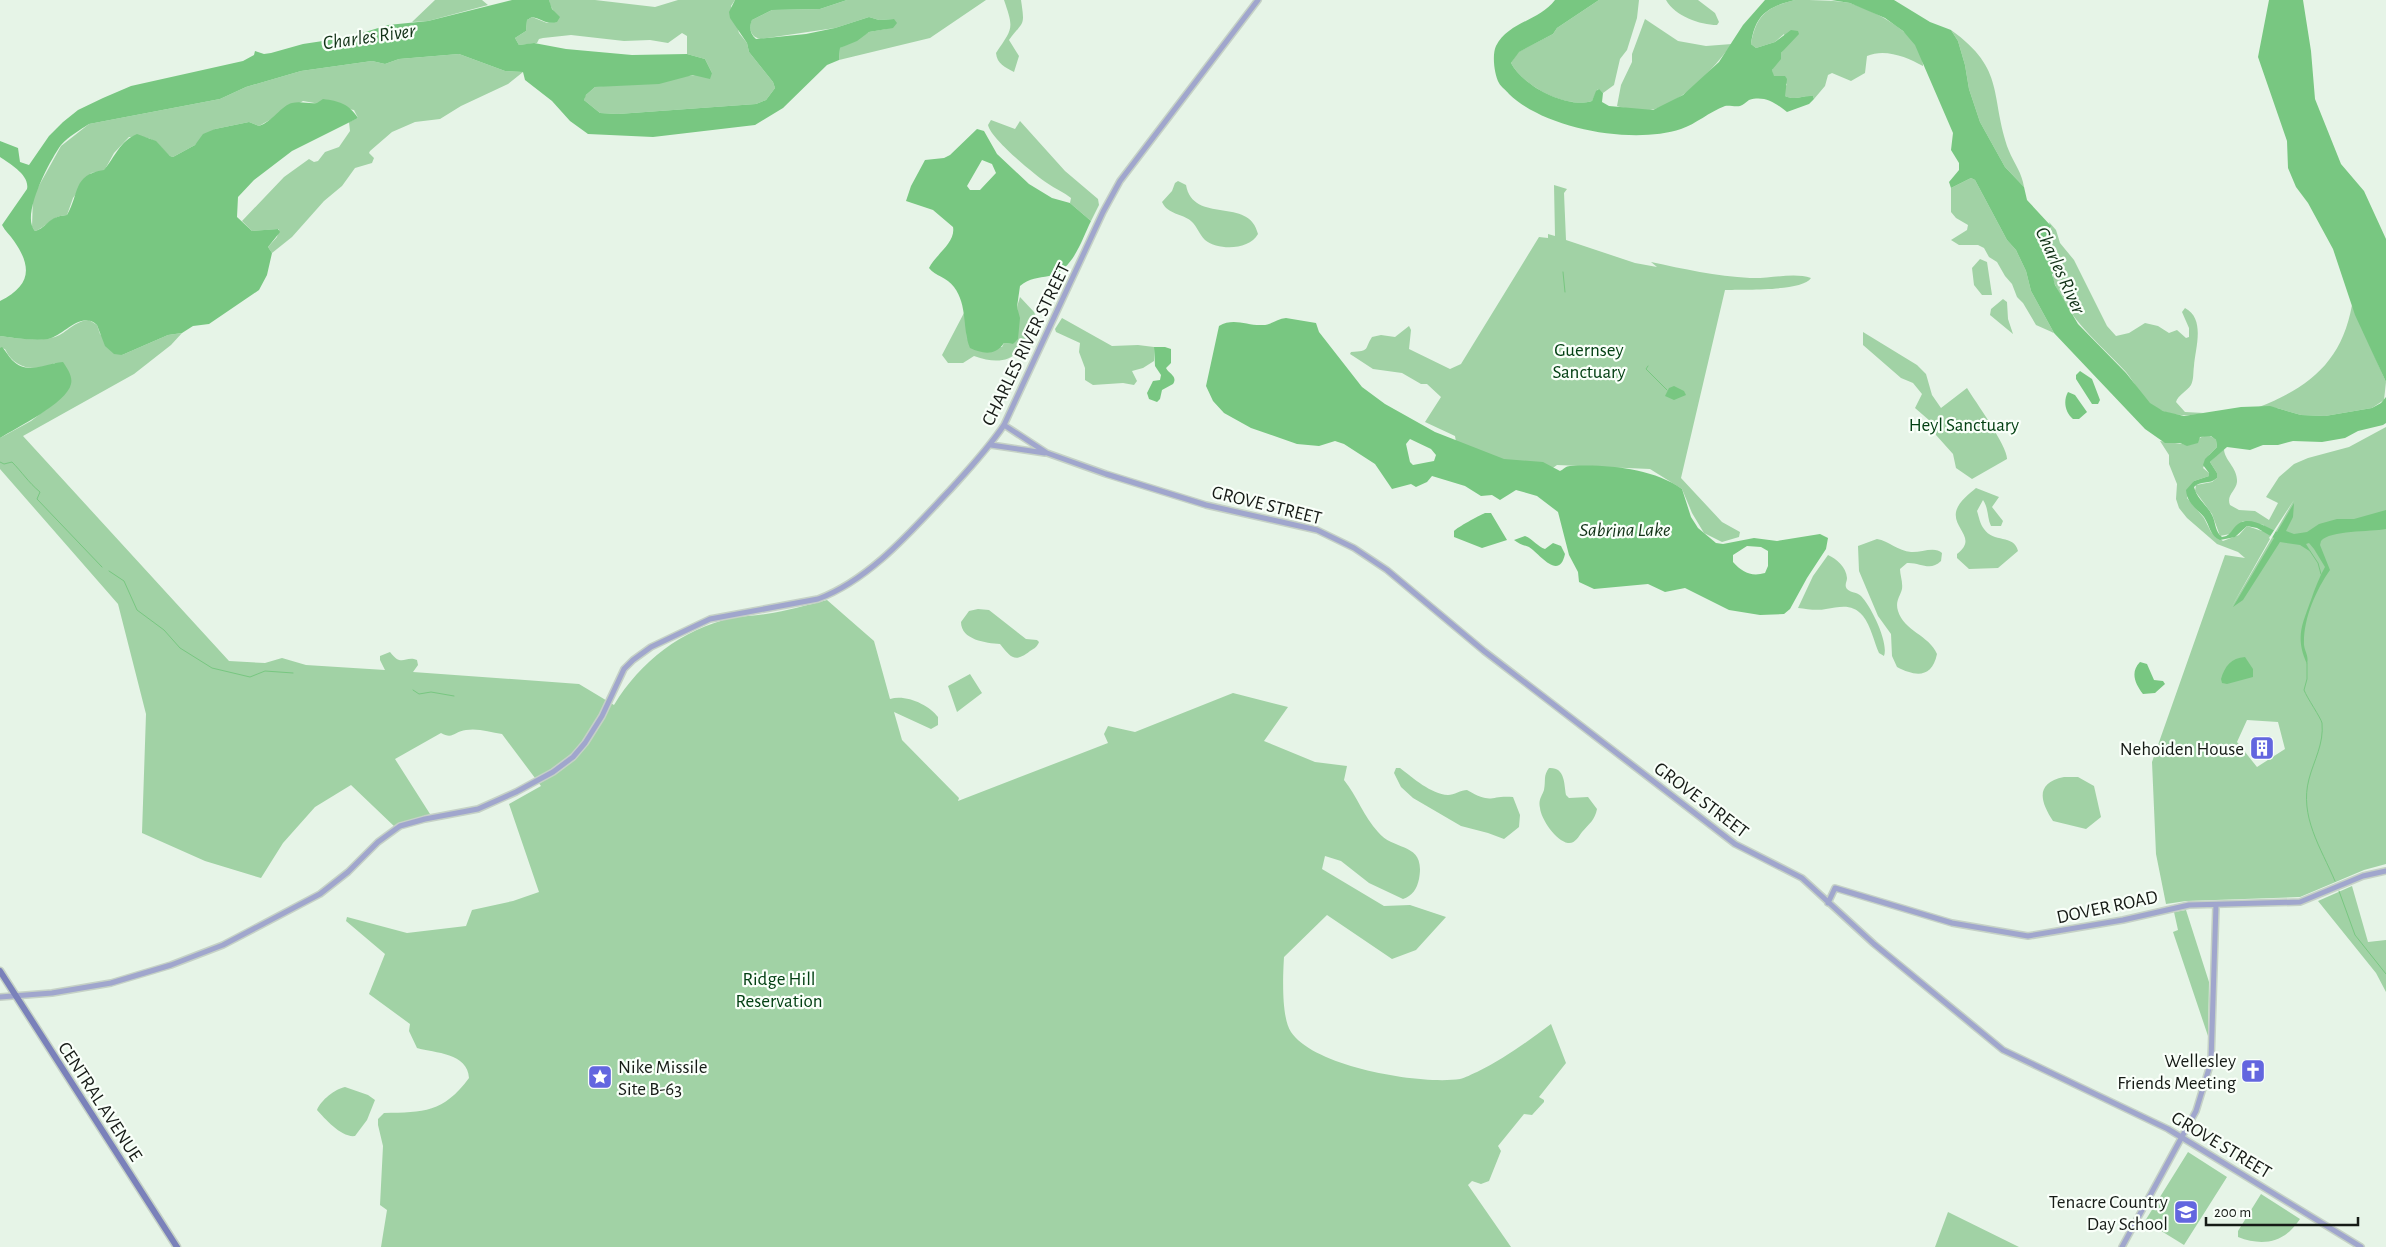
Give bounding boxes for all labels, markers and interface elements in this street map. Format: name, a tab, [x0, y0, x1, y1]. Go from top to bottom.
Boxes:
water label: Charles River	[322, 21, 417, 53]
water label: Charles River	[2031, 224, 2089, 317]
street label: CHARLES RIVER STREET	[979, 260, 1074, 429]
park label: Guernsey Sanctuary	[1552, 341, 1626, 382]
park label: Heyl Sanctuary	[1909, 416, 2019, 435]
street label: GROVE STREET	[1210, 483, 1324, 528]
water label: Sabrina Lake	[1579, 520, 1671, 540]
building icon: Nehoiden House	[2249, 735, 2275, 761]
place label: Nehoiden House	[2120, 740, 2244, 759]
street label: GROVE STREET	[1650, 759, 1752, 842]
street label: DOVER ROAD	[2055, 887, 2160, 927]
park label: Ridge Hill Reservation	[736, 970, 822, 1011]
street label: CENTRAL AVENUE	[54, 1039, 145, 1165]
place label: Wellesley Friends Meeting	[2117, 1052, 2237, 1093]
place label: Nike Missile Site B-63	[618, 1058, 708, 1099]
church icon: Wellesley Friends Meeting	[2240, 1058, 2266, 1084]
place icon: Nike Missile Site B-63	[587, 1064, 613, 1090]
street label: GROVE STREET	[2168, 1108, 2274, 1182]
place label: Tenacre Country Day School	[2049, 1193, 2168, 1234]
scale bar	[2206, 1194, 2358, 1226]
school or university icon: Tenacre Country Day School	[2173, 1199, 2199, 1225]
text: 200 m	[2214, 1205, 2251, 1220]

